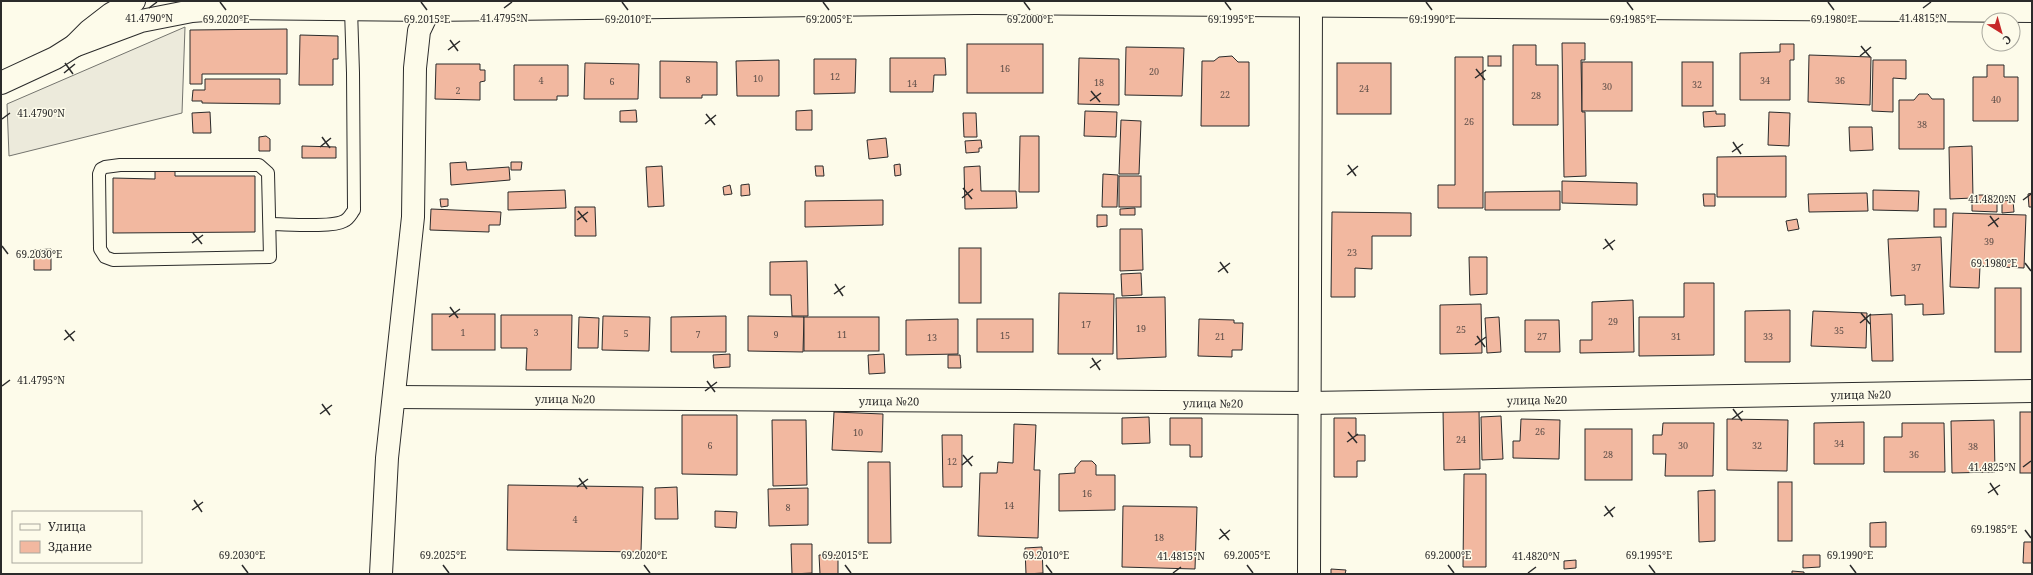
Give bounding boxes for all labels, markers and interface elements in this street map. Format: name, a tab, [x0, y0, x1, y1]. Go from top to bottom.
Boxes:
text: 41.4790°N	[125, 11, 173, 25]
text: 41.4795°N	[480, 11, 528, 25]
text: 41.4815°N	[1899, 11, 1947, 25]
text: 69.2020°E	[203, 12, 249, 26]
text: 69.2015°E	[404, 12, 450, 26]
text: 69.2010°E	[605, 12, 651, 26]
text: 69.2005°E	[806, 12, 852, 26]
text: 69.2000°E	[1007, 12, 1053, 26]
text: 69.1995°E	[1208, 12, 1254, 26]
text: 69.1990°E	[1409, 12, 1455, 26]
text: 69.1985°E	[1610, 12, 1656, 26]
text: 69.1980°E	[1811, 12, 1857, 26]
north arrow	[1981, 12, 2021, 52]
text: С	[2000, 32, 2015, 49]
house number: 16	[1000, 62, 1010, 75]
house number: 20	[1149, 65, 1159, 78]
house number: 12	[830, 70, 840, 83]
house number: 10	[753, 72, 763, 85]
house number: 8	[685, 73, 691, 86]
house number: 4	[538, 74, 544, 87]
house number: 34	[1760, 74, 1770, 87]
house number: 36	[1835, 74, 1845, 87]
house number: 6	[609, 75, 615, 88]
house number: 18	[1094, 76, 1104, 89]
house number: 14	[907, 77, 917, 90]
house number: 32	[1692, 78, 1702, 91]
house number: 30	[1602, 80, 1612, 93]
house number: 24	[1359, 82, 1369, 95]
house number: 2	[455, 84, 461, 97]
house number: 22	[1220, 88, 1230, 101]
house number: 28	[1531, 89, 1541, 102]
house number: 40	[1991, 93, 2001, 106]
text: 41.4790°N	[17, 106, 65, 120]
house number: 26	[1464, 115, 1474, 128]
house number: 38	[1917, 118, 1927, 131]
text: 41.4820°N	[1968, 192, 2016, 206]
house number: 39	[1984, 235, 1994, 248]
house number: 23	[1347, 246, 1357, 259]
text: 69.2030°E	[16, 247, 62, 261]
text: 69.1980°E	[1971, 256, 2017, 270]
house number: 37	[1911, 261, 1921, 274]
house number: 29	[1608, 315, 1618, 328]
house number: 17	[1081, 318, 1091, 331]
house number: 19	[1136, 322, 1146, 335]
house number: 25	[1456, 323, 1466, 336]
house number: 35	[1834, 324, 1844, 337]
house number: 1	[460, 326, 466, 339]
house number: 3	[533, 326, 539, 339]
house number: 5	[623, 327, 629, 340]
house number: 7	[695, 328, 701, 341]
house number: 9	[773, 328, 779, 341]
house number: 11	[837, 328, 847, 341]
house number: 15	[1000, 329, 1010, 342]
house number: 21	[1215, 330, 1225, 343]
house number: 27	[1537, 330, 1547, 343]
house number: 31	[1671, 330, 1681, 343]
house number: 33	[1763, 330, 1773, 343]
house number: 13	[927, 331, 937, 344]
text: 41.4795°N	[17, 373, 65, 387]
street label: улица №20	[1831, 386, 1891, 402]
street label: улица №20	[535, 390, 595, 406]
street label: улица №20	[1507, 391, 1567, 407]
street label: улица №20	[859, 393, 919, 408]
street label: улица №20	[1183, 395, 1243, 410]
house number: 26	[1535, 425, 1545, 438]
house number: 10	[853, 426, 863, 439]
house number: 24	[1456, 433, 1466, 446]
house number: 34	[1834, 437, 1844, 450]
house number: 6	[707, 439, 713, 452]
house number: 30	[1678, 439, 1688, 452]
house number: 32	[1752, 439, 1762, 452]
house number: 38	[1968, 440, 1978, 453]
house number: 28	[1603, 448, 1613, 461]
house number: 36	[1909, 448, 1919, 461]
house number: 12	[947, 455, 957, 468]
text: 41.4825°N	[1968, 460, 2016, 474]
house number: 16	[1082, 487, 1092, 500]
house number: 14	[1004, 499, 1014, 512]
house number: 8	[785, 501, 791, 514]
legend	[12, 511, 142, 563]
house number: 4	[572, 513, 578, 526]
text: Улица	[48, 518, 86, 535]
text: 69.1985°E	[1971, 522, 2017, 536]
house number: 18	[1154, 531, 1164, 544]
text: Здание	[48, 538, 92, 555]
text: 69.2030°E	[219, 548, 265, 562]
text: 69.2025°E	[420, 548, 466, 562]
text: 69.2020°E	[621, 548, 667, 562]
text: 69.2015°E	[822, 548, 868, 562]
text: 69.2010°E	[1023, 548, 1069, 562]
text: 69.2005°E	[1224, 548, 1270, 562]
text: 69.2000°E	[1425, 548, 1471, 562]
text: 69.1995°E	[1626, 548, 1672, 562]
text: 69.1990°E	[1827, 548, 1873, 562]
text: 41.4815°N	[1157, 549, 1205, 563]
text: 41.4820°N	[1512, 549, 1560, 563]

